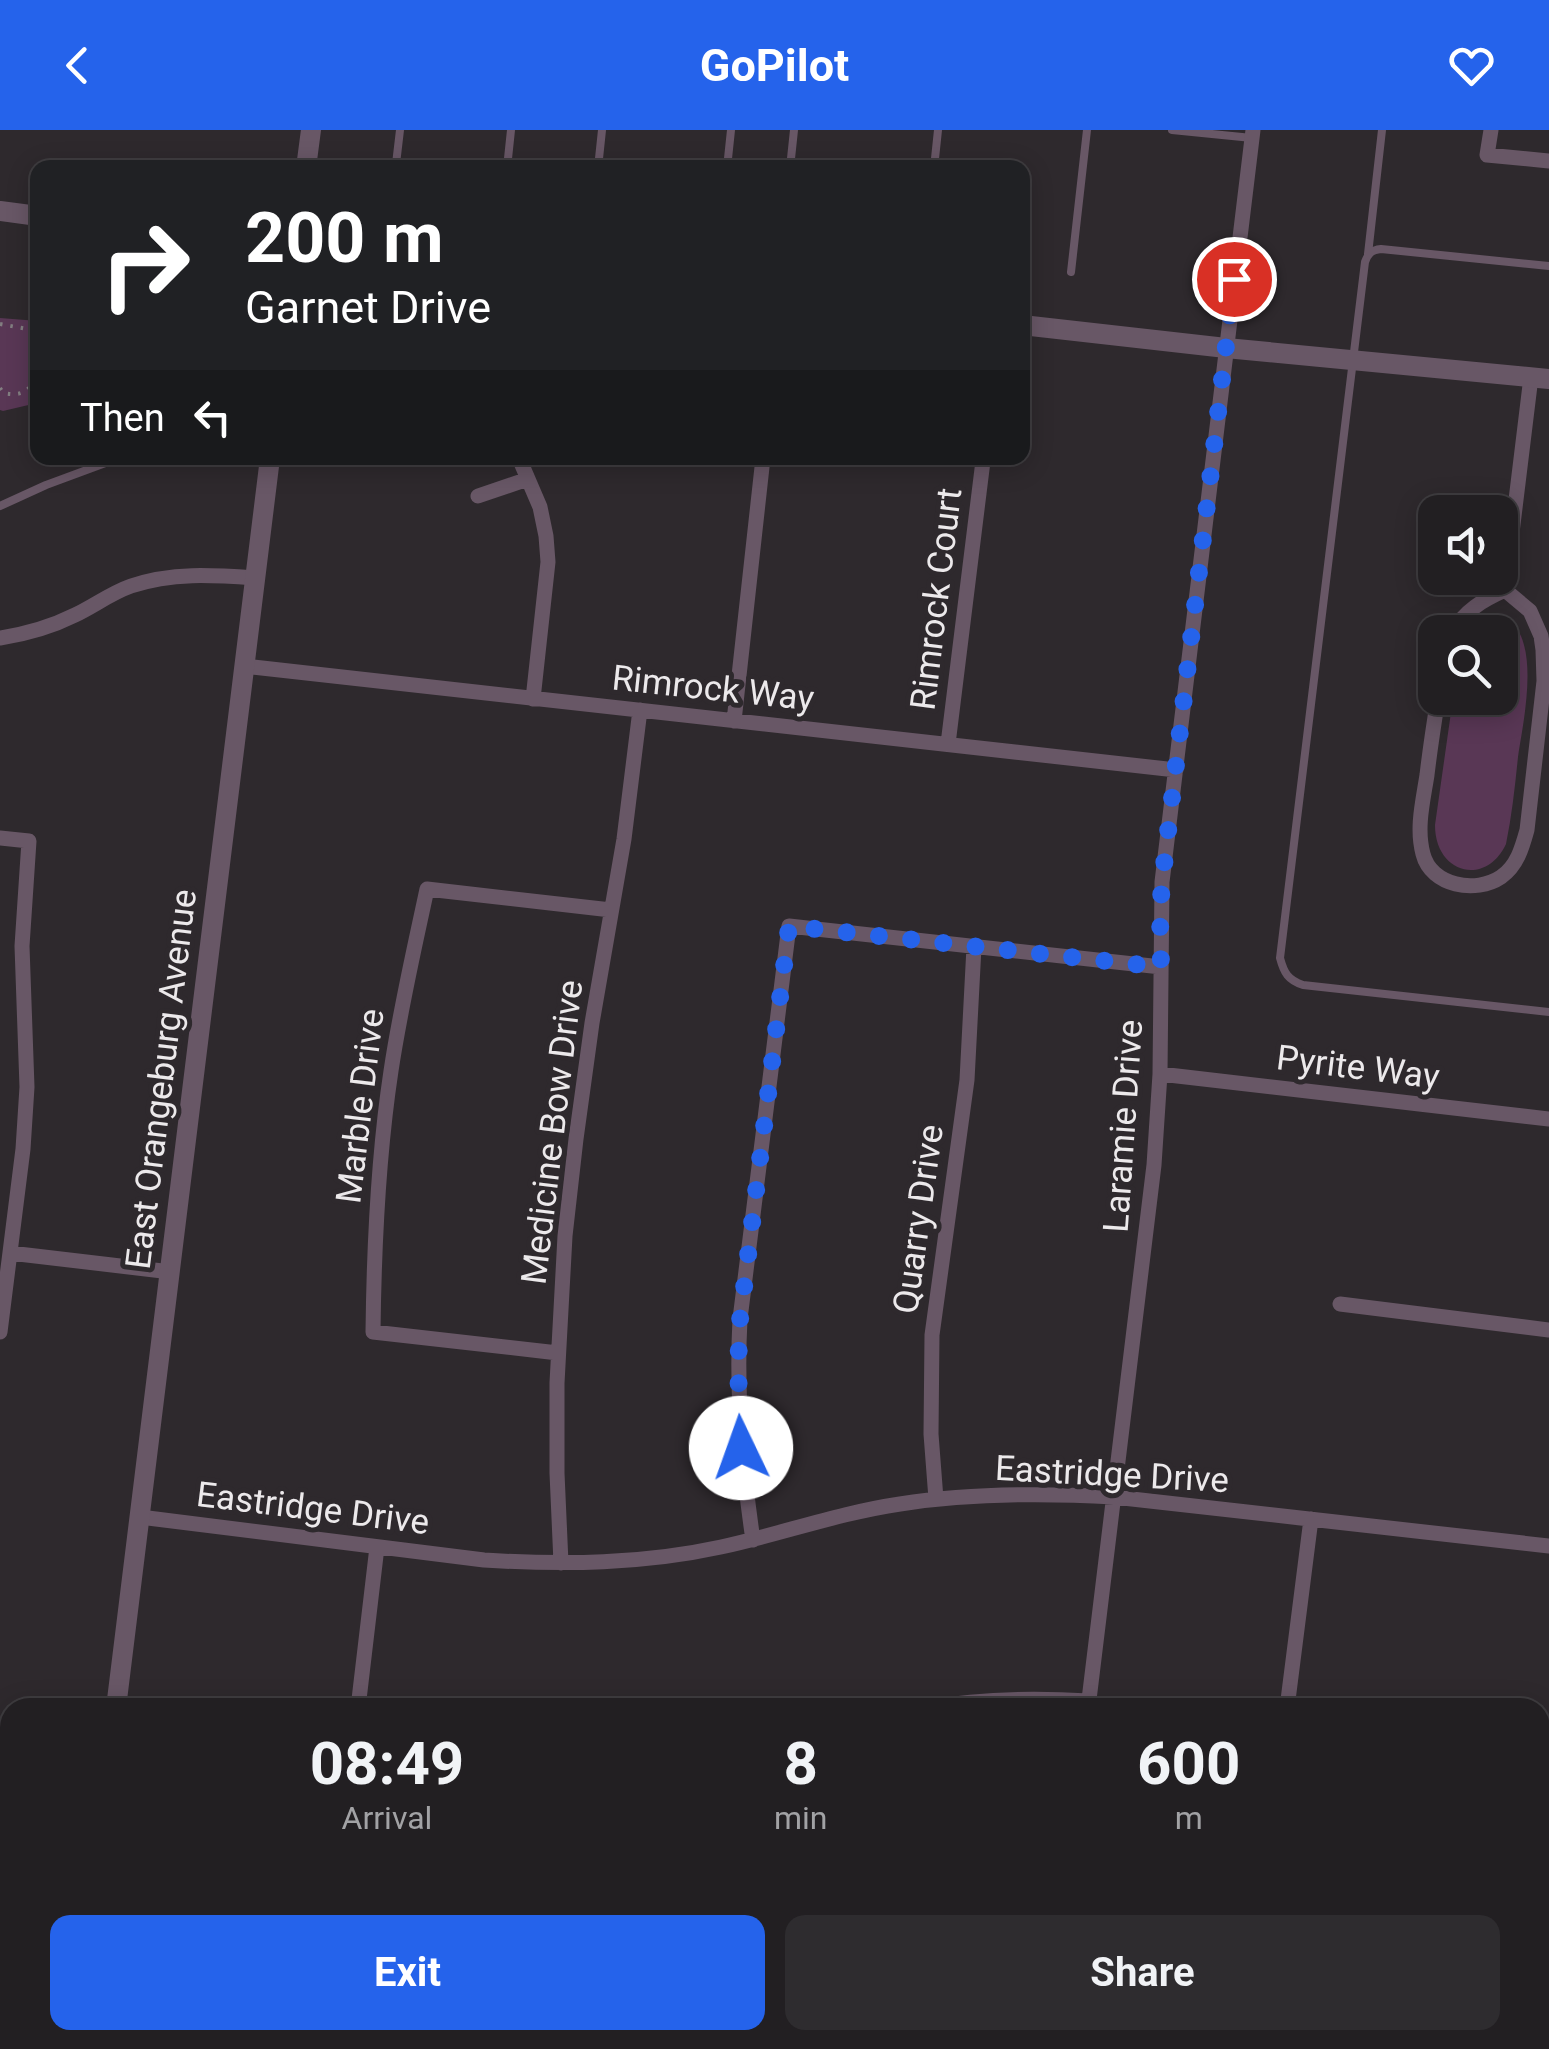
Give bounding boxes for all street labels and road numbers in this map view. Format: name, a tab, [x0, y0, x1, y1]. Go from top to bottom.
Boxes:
street label: Rimrock Court	[903, 486, 970, 712]
street label: Rimrock Way	[610, 658, 816, 720]
street label: East Orangeburg Avenue	[118, 887, 205, 1271]
street label: Medicine Bow Drive	[513, 978, 591, 1286]
street label: Marble Drive	[328, 1007, 393, 1206]
street label: Laramie Drive	[1096, 1018, 1151, 1234]
street label: Pyrite Way	[1274, 1037, 1442, 1098]
street label: Quarry Drive	[885, 1122, 952, 1316]
street label: Eastridge Drive	[994, 1448, 1230, 1501]
street label: Eastridge Drive	[194, 1474, 432, 1543]

